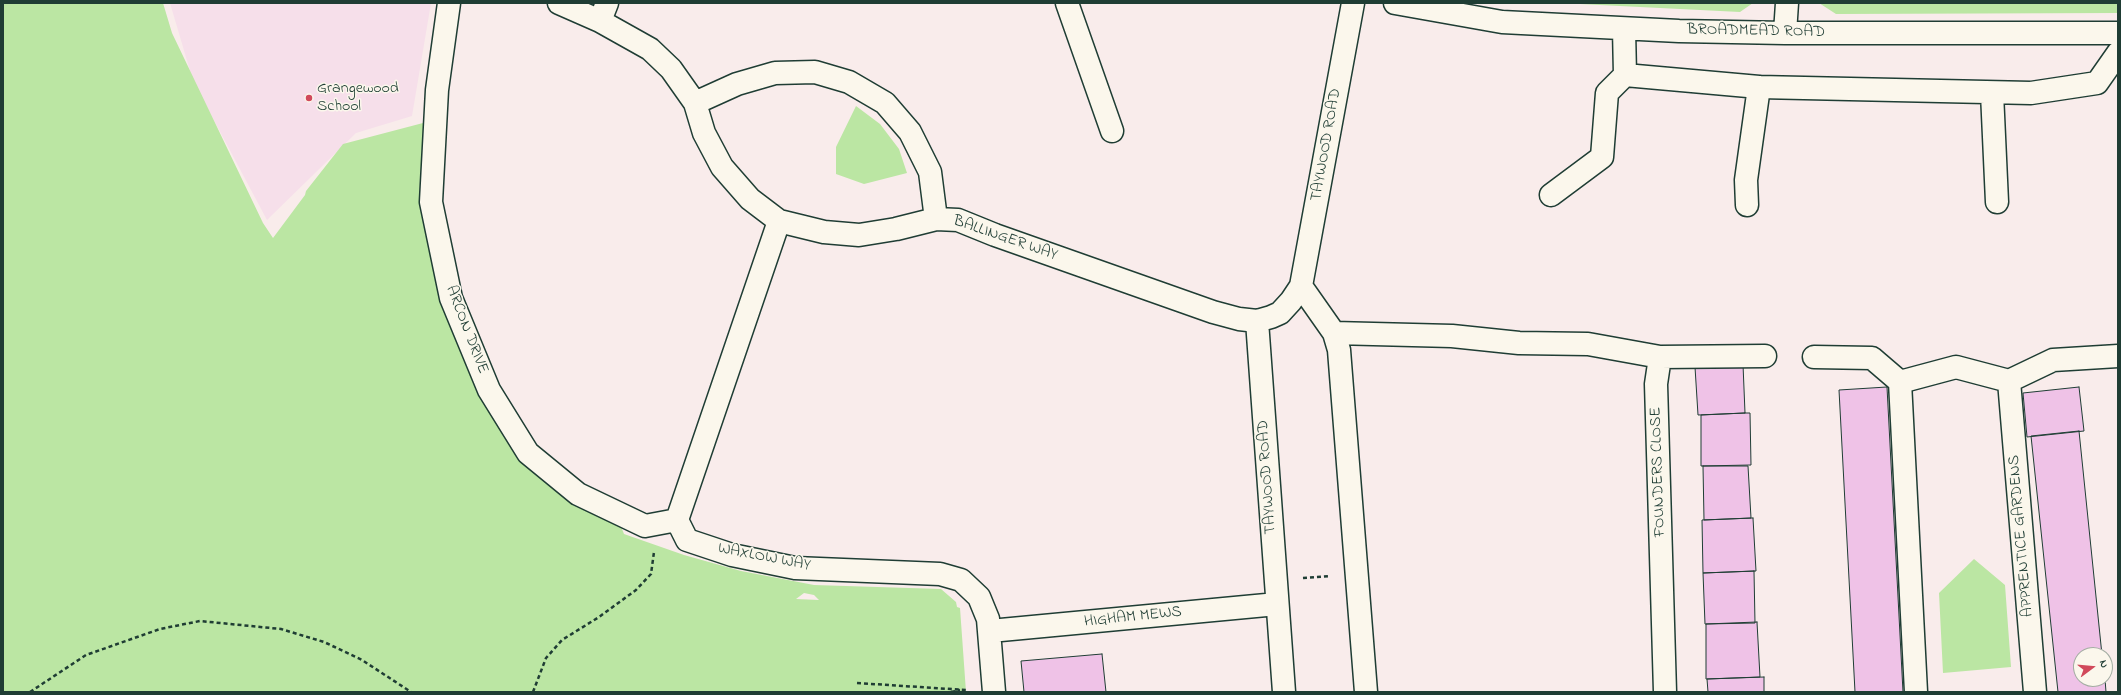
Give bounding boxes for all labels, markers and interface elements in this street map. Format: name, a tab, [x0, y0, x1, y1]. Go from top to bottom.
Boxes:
street label: BROADMEAD ROAD	[1687, 21, 1825, 43]
place label: Grangewood School	[317, 79, 399, 117]
street label: TAYWOOD ROAD	[1308, 87, 1346, 203]
marker: Grangewood School	[304, 93, 314, 103]
street label: BALLINGER WAY	[950, 212, 1060, 266]
street label: ARCON DRIVE	[440, 283, 492, 377]
street label: FOUNDERS CLOSE	[1647, 407, 1671, 537]
street label: TAYWOOD ROAD	[1254, 419, 1282, 535]
street label: APPRENTICE GARDENS	[2005, 454, 2039, 618]
street label: WAXLOW WAY	[716, 540, 812, 576]
street label: HIGHAM MEWS	[1083, 603, 1183, 633]
north arrow	[2073, 647, 2113, 687]
text: N	[2095, 658, 2112, 670]

